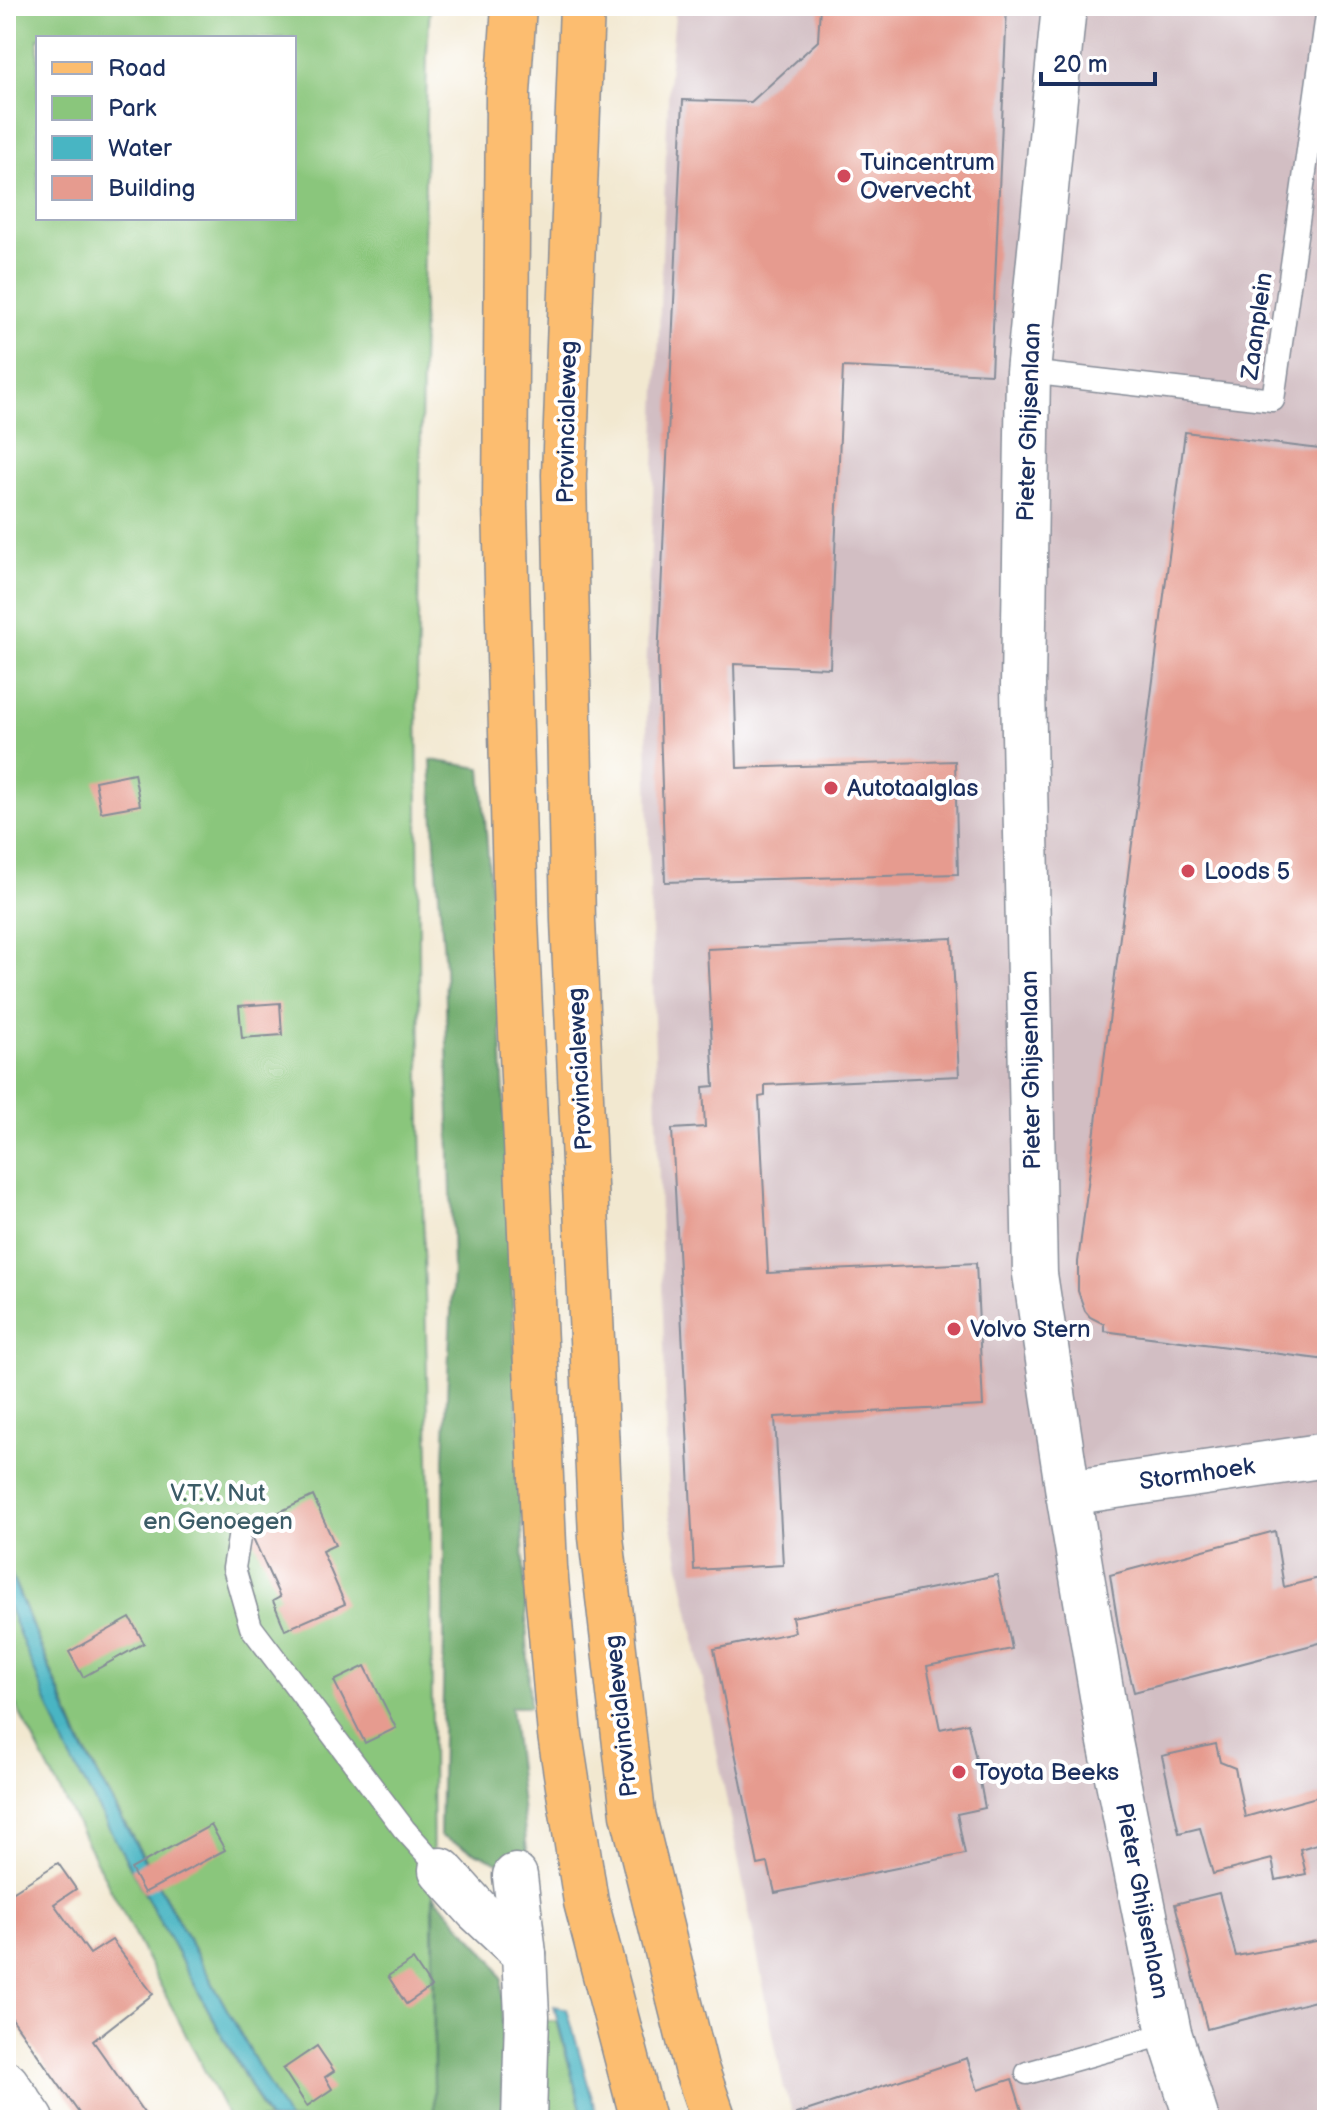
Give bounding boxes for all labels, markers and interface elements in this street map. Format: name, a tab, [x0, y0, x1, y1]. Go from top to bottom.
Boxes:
legend	[36, 36, 296, 220]
scale bar	[1041, 36, 1155, 86]
text: 20 m	[1053, 50, 1108, 79]
text: Road	[108, 54, 166, 83]
text: Park	[108, 94, 156, 123]
text: Water	[108, 134, 172, 163]
place label: Tuincentrum Overvecht	[860, 148, 995, 205]
marker: Tuincentrum Overvecht	[835, 167, 853, 185]
text: Building	[108, 174, 195, 203]
street label: Zaanplein	[1235, 271, 1279, 382]
street label: Pieter Ghijsenlaan	[1011, 322, 1047, 522]
street label: Provincialeweg	[551, 340, 583, 504]
place label: Autotaalglas	[847, 774, 978, 803]
marker: Autotaalglas	[822, 779, 840, 797]
place label: Loods 5	[1204, 857, 1290, 886]
marker: Loods 5	[1179, 862, 1197, 880]
street label: Pieter Ghijsenlaan	[1015, 970, 1047, 1170]
street label: Provincialeweg	[561, 987, 599, 1151]
place label: Volvo Stern	[970, 1315, 1090, 1344]
marker: Volvo Stern	[945, 1320, 963, 1338]
street label: Stormhoek	[1137, 1452, 1257, 1496]
park label: V.T.V. Nut en Genoegen	[143, 1479, 293, 1536]
street label: Provincialeweg	[598, 1634, 644, 1798]
place label: Toyota Beeks	[975, 1758, 1119, 1787]
marker: Toyota Beeks	[950, 1763, 968, 1781]
street label: Pieter Ghijsenlaan	[1109, 1801, 1175, 2001]

